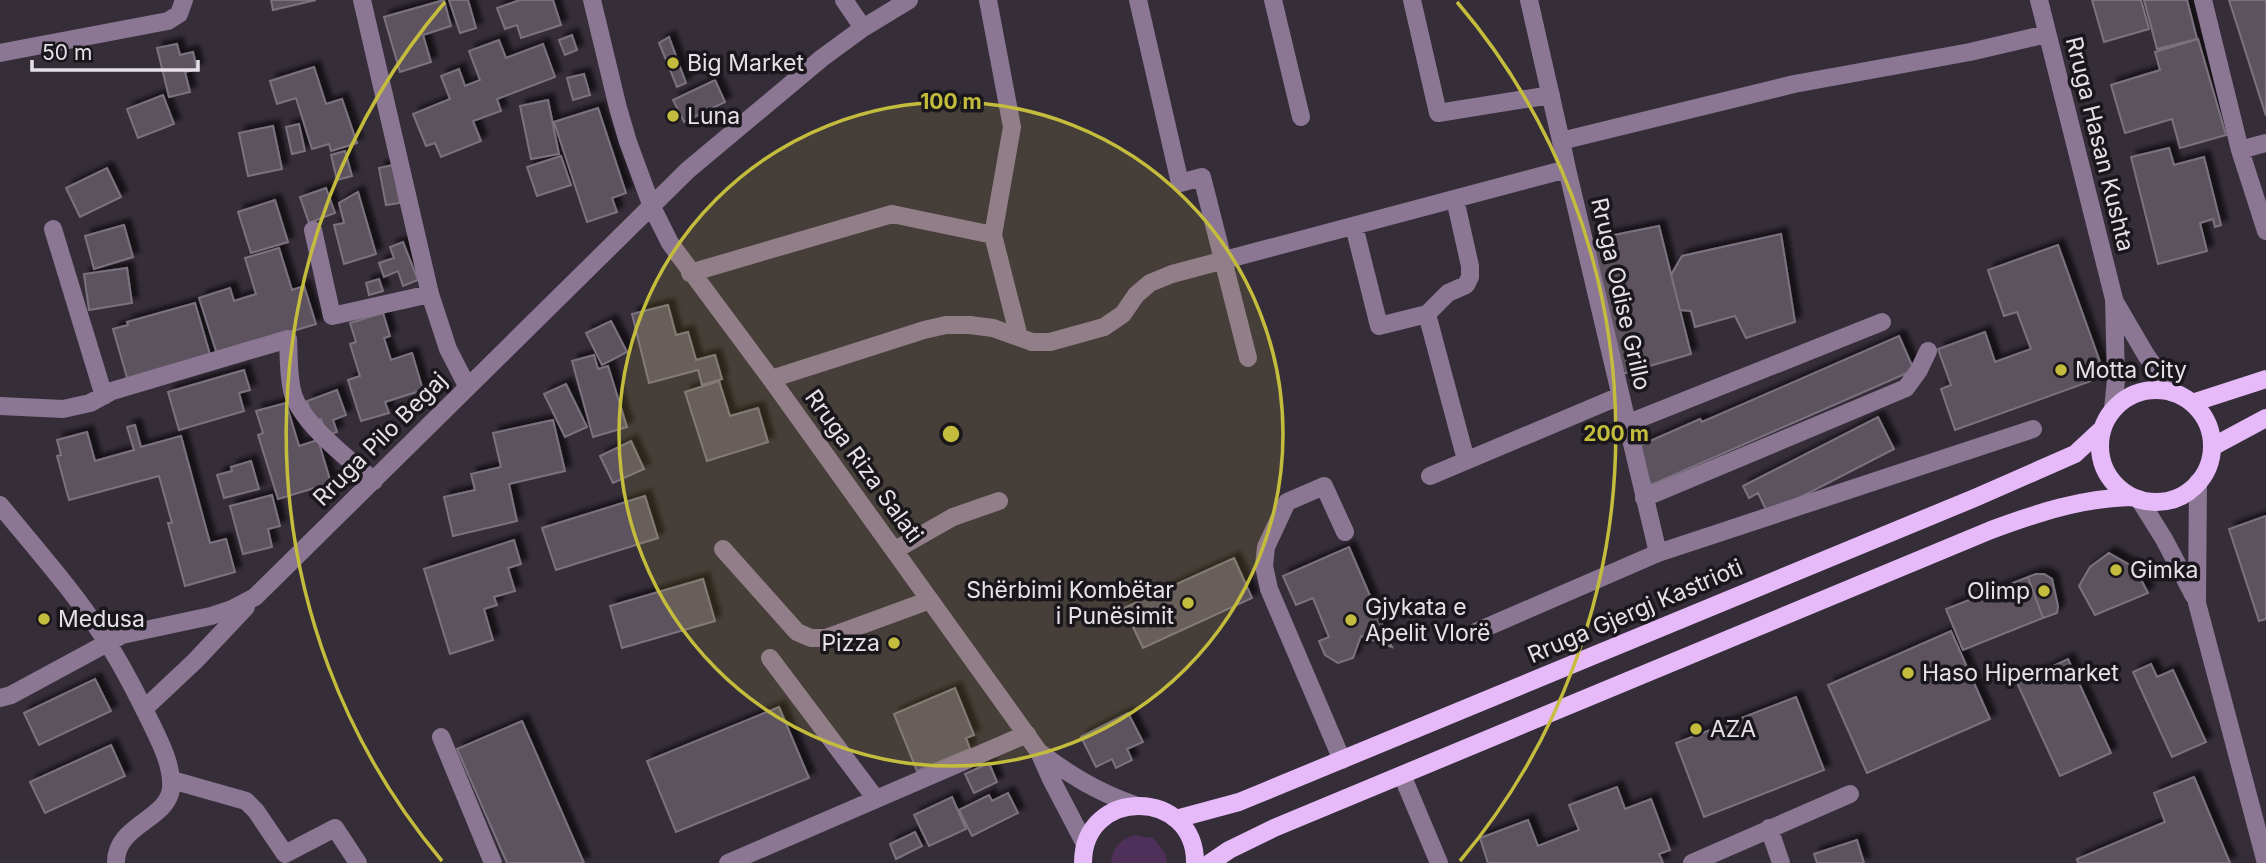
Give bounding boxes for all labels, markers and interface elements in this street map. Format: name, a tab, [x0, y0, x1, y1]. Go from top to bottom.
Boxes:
scale bar	[32, 28, 198, 72]
street label: Rruga Hasan Kushta	[2060, 34, 2140, 254]
text: 50 m	[42, 40, 92, 65]
place label: Big Market	[687, 49, 804, 77]
marker: Big Market	[665, 55, 681, 71]
text: 100 m	[920, 89, 982, 114]
place label: Luna	[687, 102, 740, 130]
marker: Luna	[665, 108, 681, 124]
street label: Rruga Odise Grillo	[1585, 195, 1657, 393]
place label: Motta City	[2075, 356, 2187, 384]
marker: Motta City	[2053, 362, 2069, 378]
street label: Rruga Pilo Begaj	[307, 366, 453, 512]
street label: Rruga Riza Salati	[799, 384, 929, 548]
text: 200 m	[1583, 421, 1649, 446]
centre of rings	[939, 422, 963, 446]
street label: Rruga Gjergj Kastrioti	[1523, 553, 1747, 669]
place label: Gimka	[2130, 556, 2198, 584]
marker: Gimka	[2108, 562, 2124, 578]
place label: Shërbimi Kombëtar i Punësimit	[966, 576, 1174, 630]
place label: Olimp	[1967, 577, 2030, 605]
marker: Olimp	[2036, 583, 2052, 599]
place label: Gjykata e Apelit Vlorë	[1365, 593, 1490, 647]
marker: Shërbimi Kombëtar i Punësimit	[1180, 595, 1196, 611]
place label: Medusa	[58, 605, 145, 633]
marker: Medusa	[36, 611, 52, 627]
marker: Gjykata e Apelit Vlorë	[1343, 612, 1359, 628]
place label: Pizza	[821, 629, 880, 657]
marker: Pizza	[886, 635, 902, 651]
place label: Haso Hipermarket	[1922, 659, 2119, 687]
marker: Haso Hipermarket	[1900, 665, 1916, 681]
place label: AZA	[1710, 715, 1756, 743]
marker: AZA	[1688, 721, 1704, 737]

